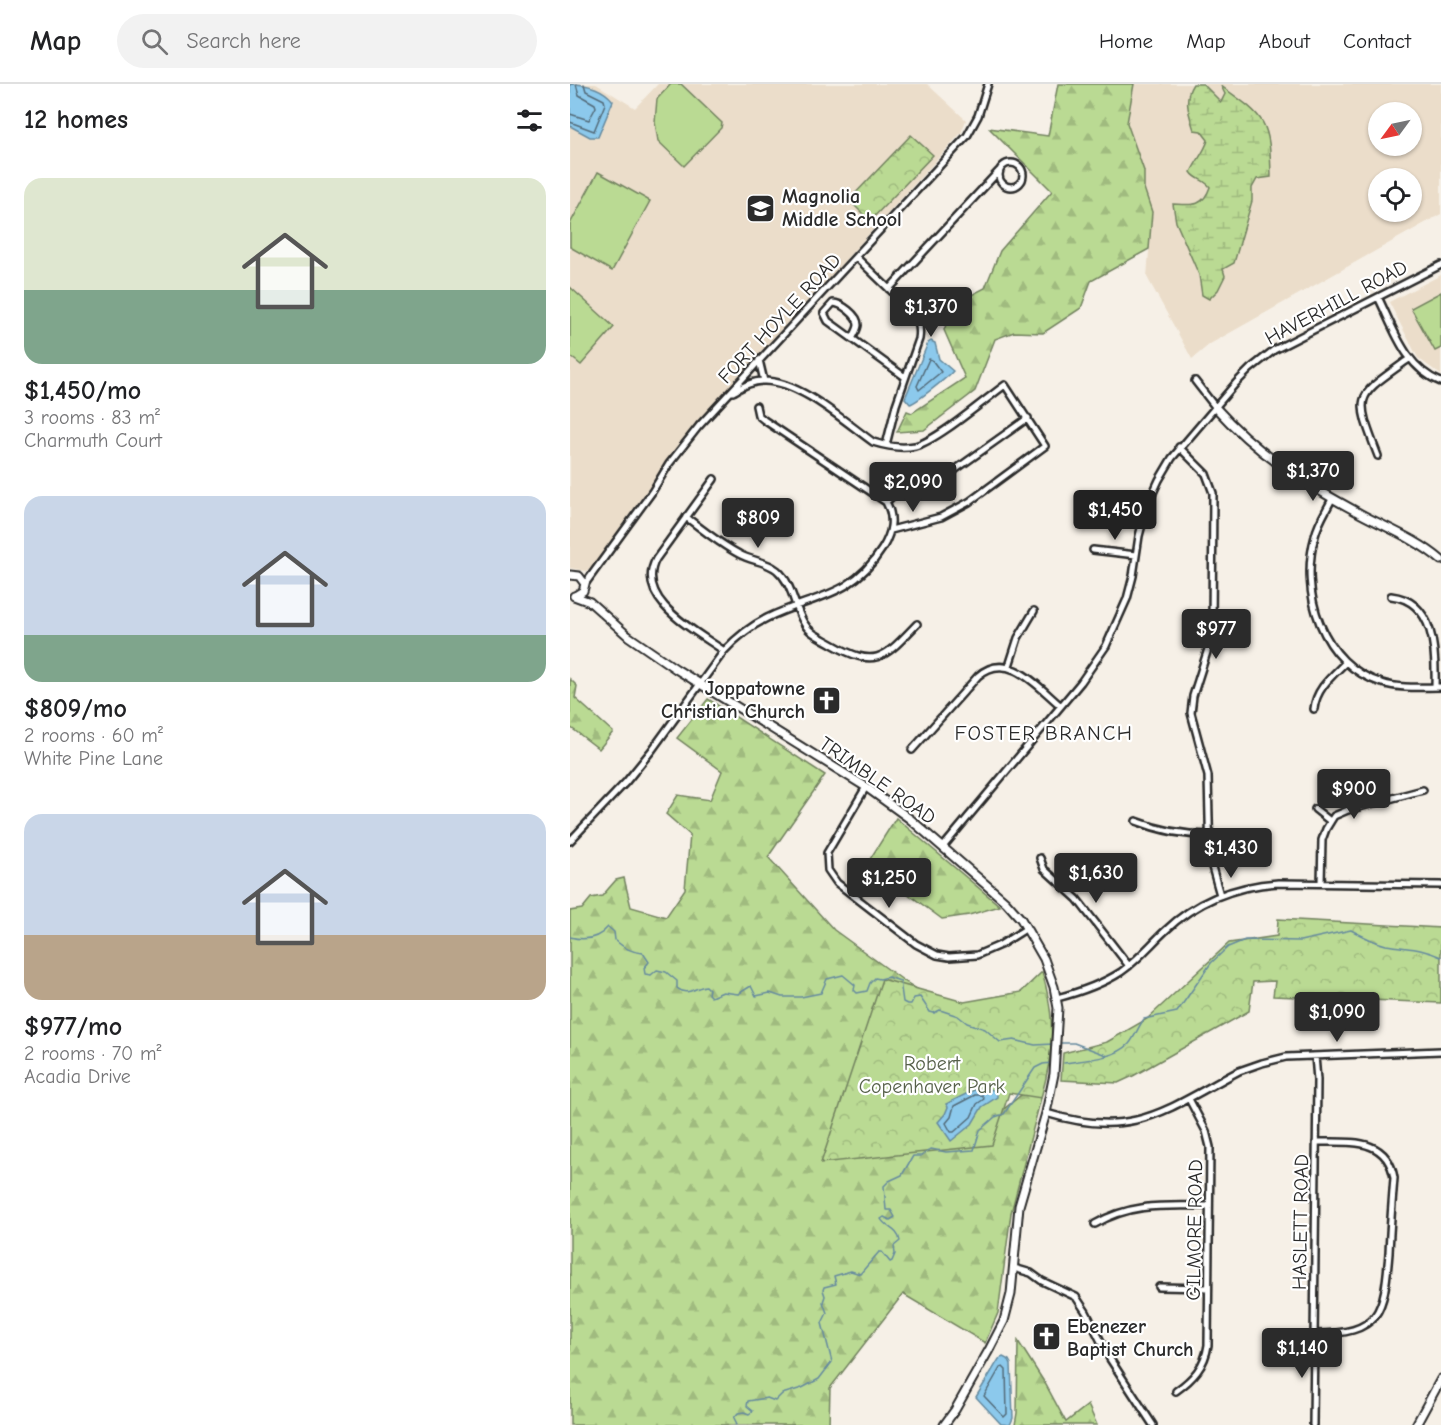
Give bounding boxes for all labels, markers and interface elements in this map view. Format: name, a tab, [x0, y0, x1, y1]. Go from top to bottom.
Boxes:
search box	[117, 14, 537, 68]
text: Map	[30, 25, 81, 57]
icon: search	[138, 25, 171, 58]
text: Search here	[186, 28, 301, 54]
text: Home	[1099, 29, 1153, 53]
text: Map	[1186, 29, 1226, 53]
text: About	[1259, 29, 1310, 53]
text: Contact	[1343, 29, 1411, 53]
north arrow	[1368, 102, 1422, 156]
map controls	[1368, 102, 1422, 222]
icon: filters	[513, 104, 546, 137]
text: 12 homes	[24, 105, 128, 135]
button: locate	[1368, 168, 1422, 222]
place label: Magnolia Middle School	[782, 185, 902, 231]
school or university icon: Magnolia Middle School	[745, 192, 777, 224]
icon: home	[231, 217, 339, 325]
street label: FORT HOYLE ROAD	[713, 249, 845, 388]
street label: HAVERHILL ROAD	[1261, 255, 1411, 350]
pin: $1,370	[882, 287, 980, 338]
text: $1,370	[904, 295, 958, 318]
text: $1,450/mo	[24, 376, 141, 406]
text: 3 rooms · 83 m²	[24, 406, 160, 429]
text: Charmuth Court	[24, 429, 162, 452]
pin: $1,370	[1264, 451, 1362, 502]
text: $1,370	[1286, 459, 1340, 482]
pin: $2,090	[864, 462, 962, 513]
text: $2,090	[883, 470, 943, 493]
pin: $1,450	[1066, 490, 1164, 541]
pin: $809	[722, 498, 794, 549]
text: $1,450	[1087, 498, 1143, 521]
text: $809	[736, 506, 780, 529]
icon: home	[231, 535, 339, 643]
pin: $977	[1180, 609, 1252, 660]
text: $977	[1196, 617, 1236, 640]
place label: Joppatowne Christian Church	[661, 677, 805, 723]
church icon: Joppatowne Christian Church	[810, 684, 842, 716]
text: $809/mo	[24, 694, 127, 724]
district label: FOSTER BRANCH	[955, 721, 1133, 745]
text: 2 rooms · 60 m²	[24, 724, 163, 747]
street label: TRIMBLE ROAD	[815, 732, 940, 829]
text: White Pine Lane	[24, 747, 163, 770]
pin: $900	[1318, 769, 1390, 820]
text: $900	[1331, 777, 1377, 800]
pin: $1,430	[1182, 828, 1280, 879]
text: $1,430	[1204, 836, 1258, 859]
icon: home	[231, 853, 339, 961]
pin: $1,630	[1047, 853, 1145, 904]
pin: $1,250	[840, 858, 938, 909]
text: $1,630	[1068, 861, 1124, 884]
text: $1,250	[861, 866, 917, 889]
pin: $1,090	[1288, 992, 1386, 1043]
text: $1,090	[1308, 1000, 1366, 1023]
text: $977/mo	[24, 1012, 122, 1042]
text: 2 rooms · 70 m²	[24, 1042, 161, 1065]
park label: Robert Copenhaver Park	[859, 1052, 1006, 1098]
text: Acadia Drive	[24, 1065, 131, 1088]
street label: HASLETT ROAD	[1288, 1154, 1313, 1290]
street label: GILMORE ROAD	[1182, 1159, 1207, 1301]
place label: Ebenezer Baptist Church	[1067, 1315, 1194, 1361]
church icon: Ebenezer Baptist Church	[1030, 1321, 1062, 1353]
pin: $1,140	[1253, 1328, 1351, 1379]
text: $1,140	[1276, 1336, 1328, 1359]

